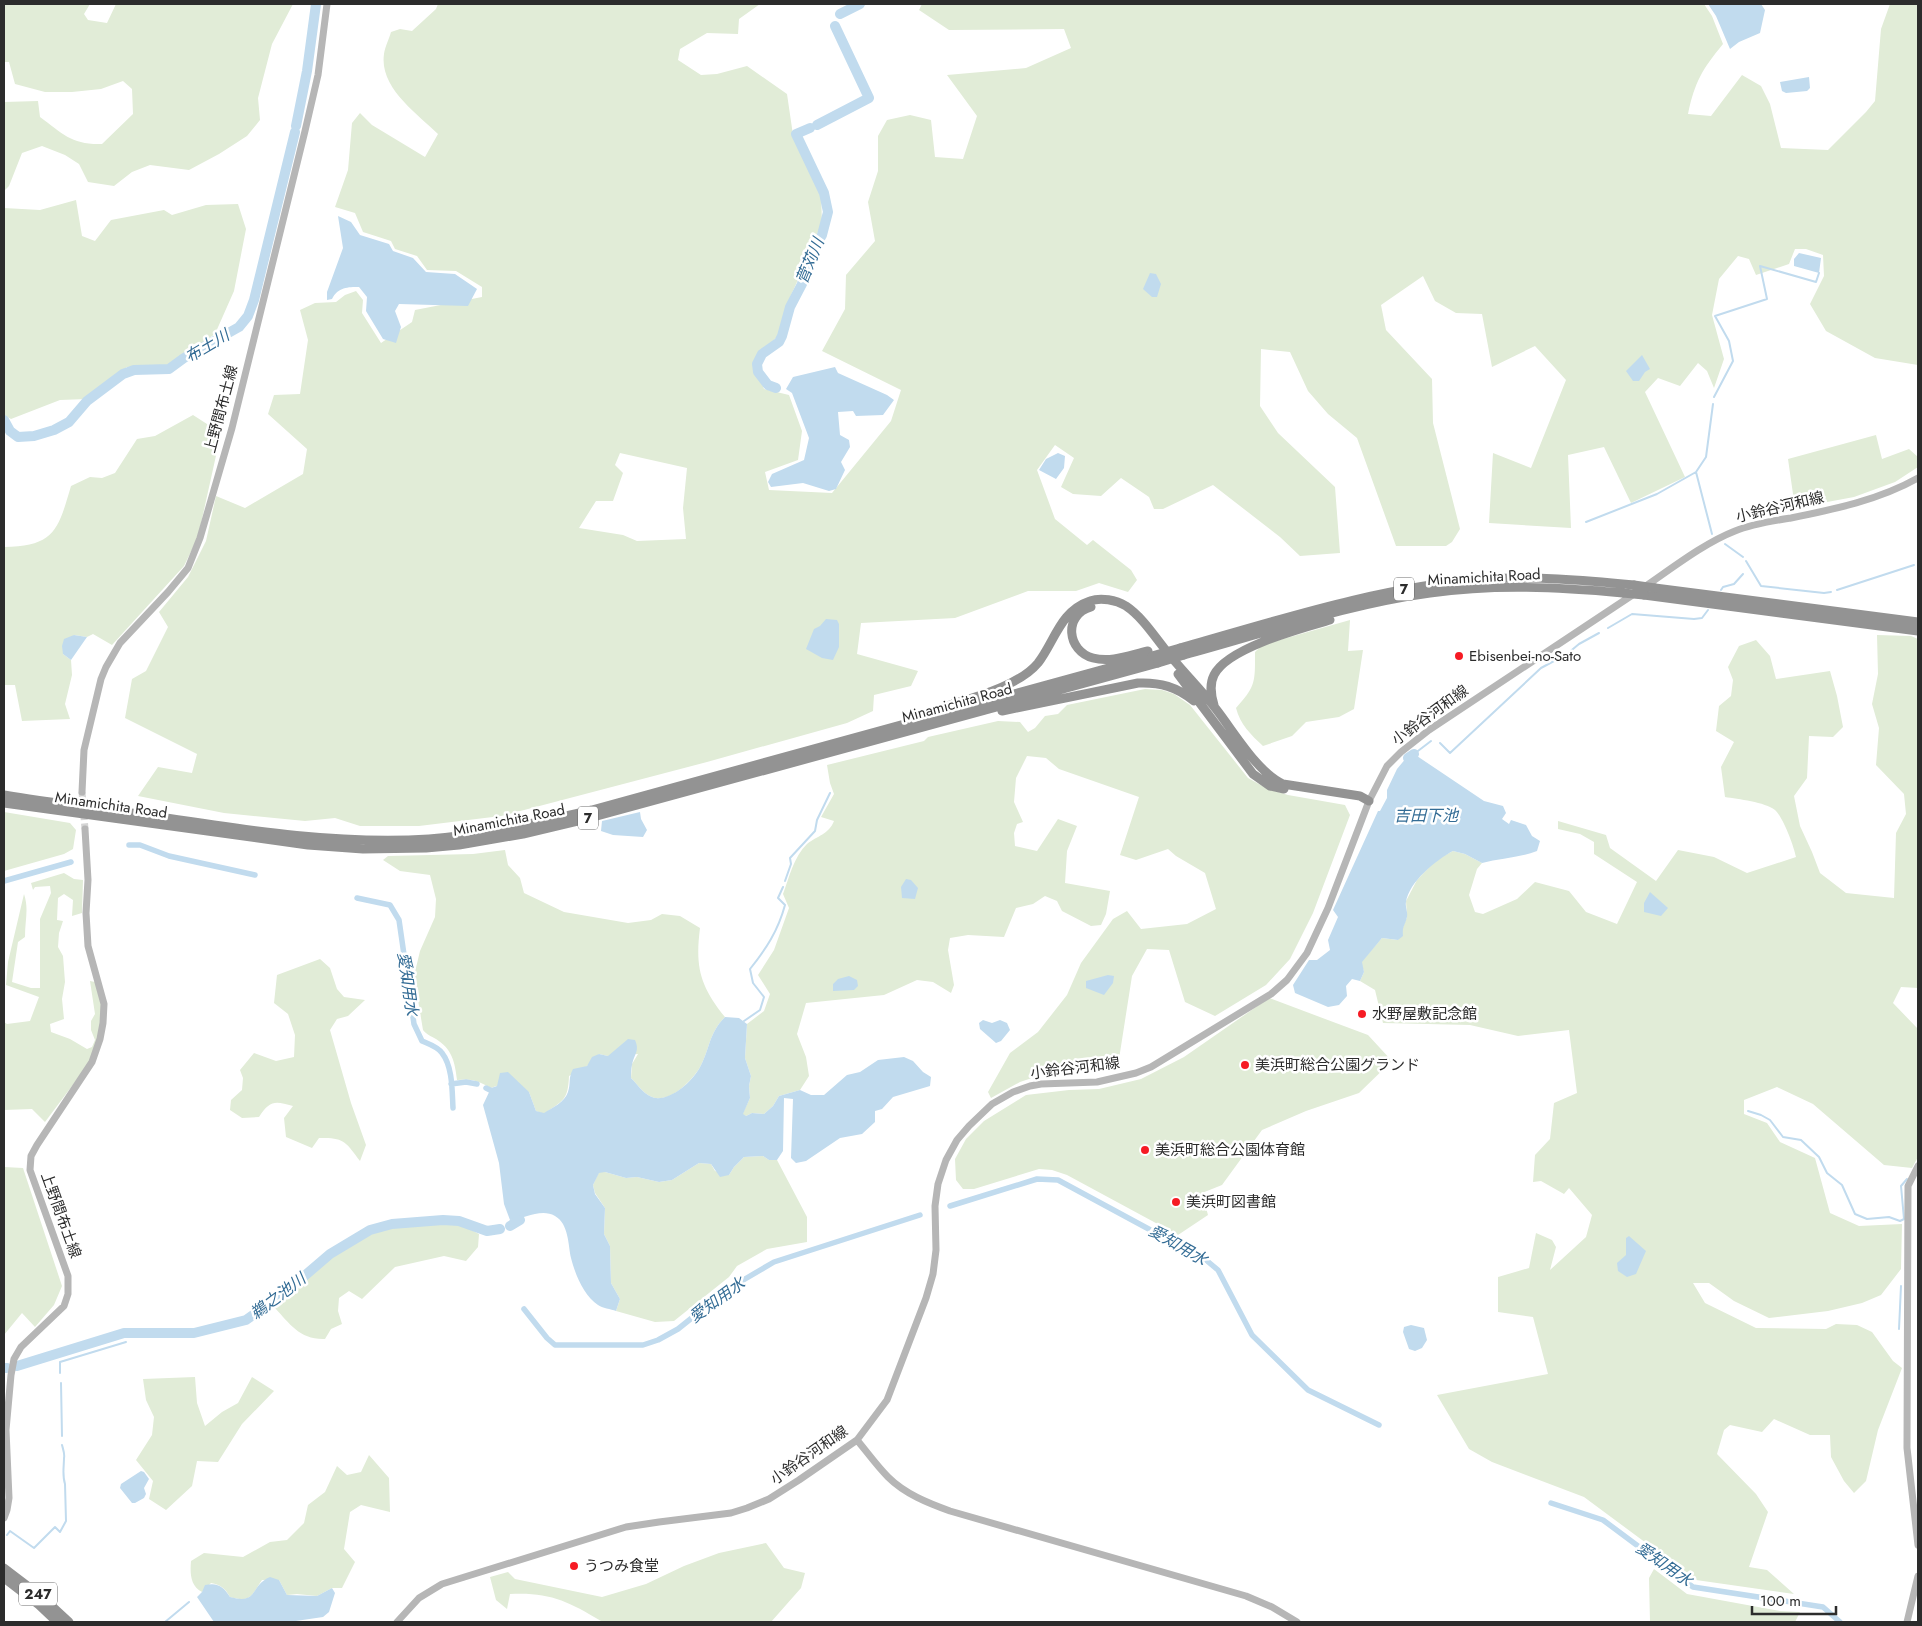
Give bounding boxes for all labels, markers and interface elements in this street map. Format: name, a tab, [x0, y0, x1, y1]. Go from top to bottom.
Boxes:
water label: 菅苅川	[790, 233, 830, 288]
water label: 布土川	[180, 323, 235, 368]
street label: 上野間布土線	[199, 363, 243, 455]
street label: 小鈴谷河和線	[1734, 486, 1826, 528]
street label: Minamichita Road	[1427, 563, 1541, 591]
road number: 7	[1394, 578, 1414, 600]
place label: Ebisenbei-no-Sato	[1469, 645, 1581, 667]
marker: Ebisenbei-no-Sato	[1453, 650, 1465, 662]
street label: Minamichita Road	[899, 678, 1015, 728]
street label: 小鈴谷河和線	[1387, 680, 1473, 750]
street label: Minamichita Road	[53, 786, 169, 824]
street label: Minamichita Road	[451, 798, 567, 842]
water label: 吉田下池	[1394, 804, 1460, 827]
road number: 7	[578, 806, 598, 830]
water label: 愛知用水	[392, 951, 424, 1019]
place label: 水野屋敷記念館	[1372, 1003, 1477, 1025]
marker: 水野屋敷記念館	[1356, 1008, 1368, 1020]
street label: 小鈴谷河和線	[1029, 1052, 1121, 1084]
place label: 美浜町総合公園グランド	[1255, 1054, 1420, 1076]
marker: 美浜町総合公園グランド	[1239, 1059, 1251, 1071]
place label: 美浜町総合公園体育館	[1155, 1139, 1305, 1161]
marker: 美浜町総合公園体育館	[1139, 1144, 1151, 1156]
street label: 上野間布土線	[35, 1169, 87, 1261]
place label: 美浜町図書館	[1186, 1191, 1276, 1213]
marker: 美浜町図書館	[1170, 1196, 1182, 1208]
water label: 愛知用水	[1145, 1219, 1213, 1272]
water label: 鵜之池川	[246, 1266, 312, 1324]
water label: 愛知用水	[684, 1271, 751, 1328]
street label: 小鈴谷河和線	[766, 1420, 852, 1490]
water label: 愛知用水	[1631, 1536, 1698, 1593]
place label: うつみ食堂	[584, 1555, 659, 1577]
marker: うつみ食堂	[568, 1560, 580, 1572]
road number: 247	[19, 1582, 57, 1606]
scale bar	[1752, 1584, 1836, 1616]
text: 100 m	[1760, 1590, 1801, 1612]

